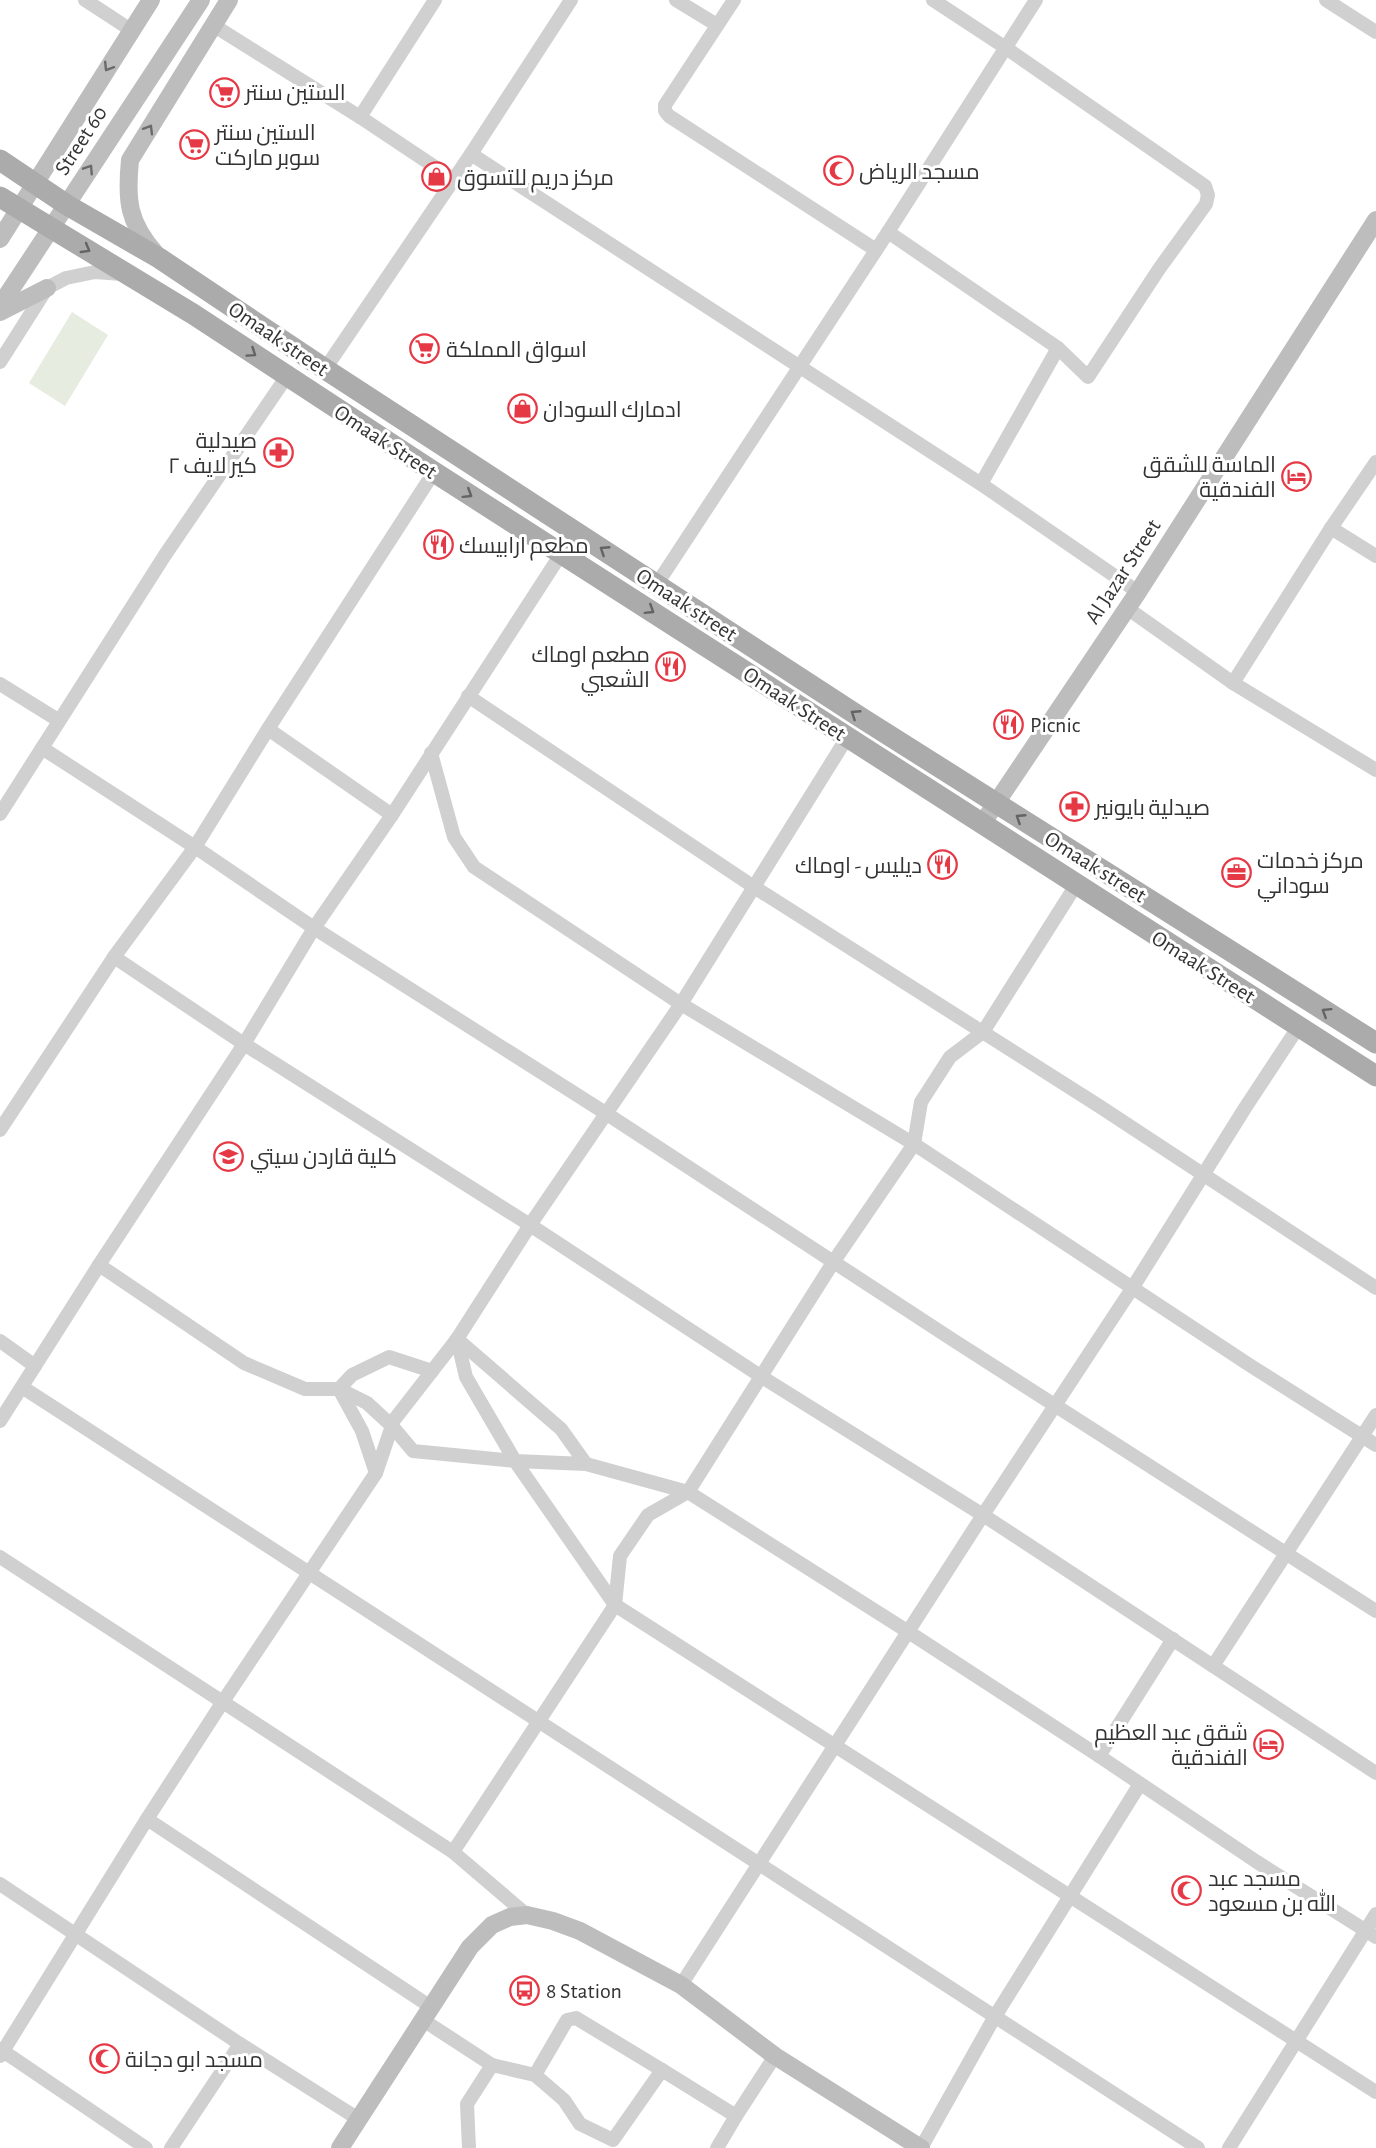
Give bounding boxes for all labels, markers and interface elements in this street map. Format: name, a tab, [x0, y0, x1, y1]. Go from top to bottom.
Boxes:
one-way arrow	[103, 61, 115, 71]
supermarket icon: الستين سنتر	[208, 76, 240, 108]
place label: الستين سنتر	[243, 82, 346, 106]
street label: Street 60	[51, 102, 111, 179]
place label: الستين سنتر سوبر ماركت	[213, 122, 320, 170]
one-way arrow	[141, 125, 153, 135]
supermarket icon: الستين سنتر سوبر ماركت	[178, 129, 210, 161]
mosque icon: مسجد الرياض	[822, 155, 854, 187]
shop icon: مركز دريم للتسوق	[420, 161, 452, 193]
place label: مسجد الرياض	[859, 161, 980, 185]
one-way arrow	[82, 165, 93, 176]
place label: مركز دريم للتسوق	[457, 167, 614, 193]
one-way arrow	[80, 242, 90, 254]
street label: Omaak street	[225, 298, 332, 380]
supermarket icon: اسواق المملكة	[409, 333, 441, 365]
place label: اسواق المملكة	[446, 339, 587, 363]
one-way arrow	[245, 345, 256, 356]
shop icon: ادمارك السودان	[506, 393, 538, 425]
place label: ادمارك السودان	[543, 399, 682, 422]
street label: Omaak Street	[330, 401, 441, 483]
place label: صيدلية كير لايف ٢	[168, 430, 257, 478]
pharmacy icon: صيدلية كير لايف ٢	[262, 437, 294, 469]
place label: الماسة للشقق الفندقية	[1143, 454, 1276, 501]
hotel icon: الماسة للشقق الفندقية	[1281, 461, 1313, 493]
one-way arrow	[461, 486, 472, 497]
street label: Al Jazar Street	[1081, 515, 1165, 628]
restaurant icon: مطعم ارابيسك	[422, 529, 454, 561]
place label: مطعم ارابيسك	[459, 535, 589, 561]
one-way arrow	[599, 546, 610, 557]
street label: Omaak street	[632, 564, 741, 645]
one-way arrow	[643, 603, 654, 614]
place label: مطعم اوماك الشعبي	[532, 644, 650, 696]
restaurant icon: مطعم اوماك الشعبي	[655, 651, 687, 683]
street label: Omaak Street	[739, 663, 850, 745]
restaurant icon: Picnic	[993, 708, 1025, 740]
one-way arrow	[851, 709, 861, 721]
place label: Picnic	[1030, 714, 1081, 736]
pharmacy icon: صيدلية بايونير	[1058, 791, 1090, 823]
place label: صيدلية بايونير	[1093, 797, 1210, 820]
one-way arrow	[1016, 813, 1026, 825]
street label: Omaak street	[1041, 827, 1150, 907]
restaurant icon: ديليس - اوماك	[927, 849, 959, 881]
place label: مركز خدمات سوداني	[1257, 850, 1364, 902]
place label: ديليس - اوماك	[795, 855, 922, 879]
office icon: مركز خدمات سوداني	[1220, 857, 1252, 889]
street label: Omaak Street	[1148, 926, 1259, 1007]
one-way arrow	[1322, 1008, 1332, 1020]
school or university icon: كلية قاردن سيتي	[213, 1140, 245, 1172]
place label: كلية قاردن سيتي	[250, 1146, 397, 1173]
place label: شقق عبد العظيم الفندقية	[1094, 1722, 1248, 1769]
hotel icon: شقق عبد العظيم الفندقية	[1253, 1729, 1285, 1761]
place label: مسجد عبد الله بن مسعود	[1208, 1868, 1336, 1917]
mosque icon: مسجد عبد الله بن مسعود	[1171, 1875, 1203, 1907]
bus stop icon: 8 Station	[509, 1974, 541, 2006]
place label: 8 Station	[546, 1980, 622, 2002]
mosque icon: مسجد ابو دجانة	[88, 2043, 120, 2075]
place label: مسجد ابو دجانة	[125, 2049, 263, 2072]

